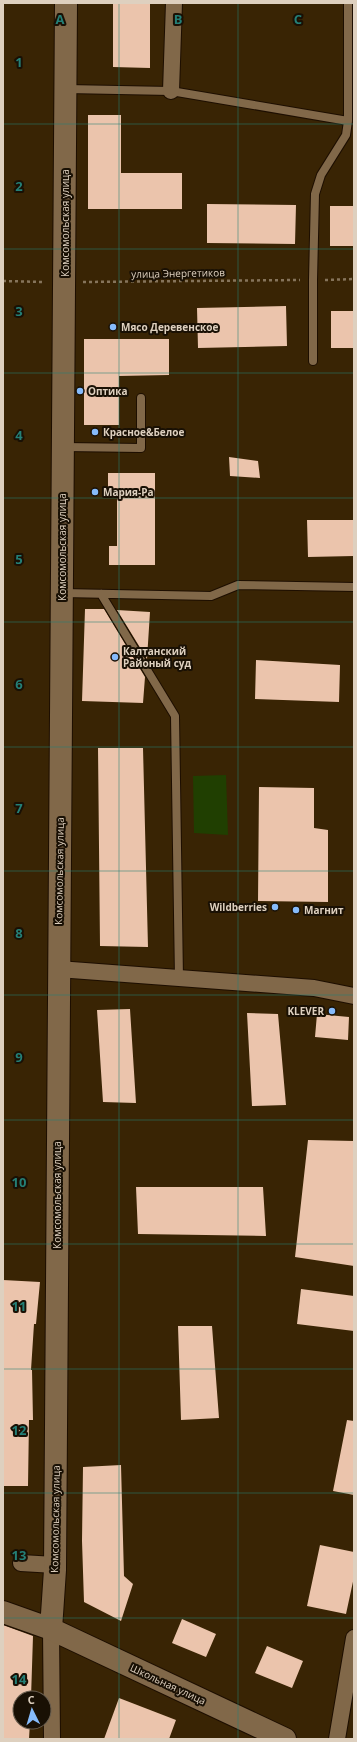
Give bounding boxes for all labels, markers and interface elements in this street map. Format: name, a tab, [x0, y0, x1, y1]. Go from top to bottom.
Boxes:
text: A	[56, 10, 65, 28]
text: B	[174, 10, 183, 28]
text: C	[294, 10, 302, 28]
text: 1	[15, 53, 23, 71]
street label: Комсомольская улица	[58, 169, 72, 277]
text: 2	[15, 177, 23, 195]
street label: улица Энергетиков	[131, 265, 225, 281]
text: 3	[15, 302, 23, 320]
place label: Мясо Деревенское	[121, 320, 218, 334]
marker: Мясо Деревенское	[108, 322, 118, 332]
place label: Оптика	[88, 384, 127, 398]
marker: Оптика	[75, 386, 85, 396]
place label: Красное&Белое	[103, 425, 184, 439]
text: 4	[15, 426, 23, 444]
marker: Красное&Белое	[90, 427, 100, 437]
place label: Мария-Ра	[103, 485, 153, 499]
marker: Мария-Ра	[90, 487, 100, 497]
street label: Комсомольская улица	[55, 493, 69, 601]
text: 5	[15, 550, 23, 568]
place label: Калтанский Районый суд	[123, 644, 191, 670]
marker: Калтанский Районый суд	[110, 652, 120, 662]
text: 6	[15, 675, 23, 693]
text: 7	[15, 799, 23, 817]
street label: Комсомольская улица	[51, 817, 67, 925]
place label: Wildberries	[210, 900, 267, 914]
marker: Wildberries	[270, 902, 280, 912]
place label: Магнит	[304, 903, 344, 917]
marker: Магнит	[291, 905, 301, 915]
text: 8	[15, 924, 23, 942]
place label: KLEVER	[287, 1004, 324, 1018]
marker: KLEVER	[327, 1006, 337, 1016]
text: 9	[15, 1048, 23, 1066]
street label: Комсомольская улица	[50, 1141, 64, 1249]
text: 10	[12, 1173, 26, 1191]
text: 11	[12, 1297, 26, 1315]
text: 12	[12, 1421, 27, 1439]
street label: Комсомольская улица	[47, 1465, 63, 1573]
text: 13	[12, 1546, 26, 1564]
street label: Школьная улица	[128, 1660, 208, 1708]
text: 14	[12, 1670, 27, 1688]
north arrow	[12, 1690, 52, 1730]
text: С	[27, 1692, 35, 1707]

